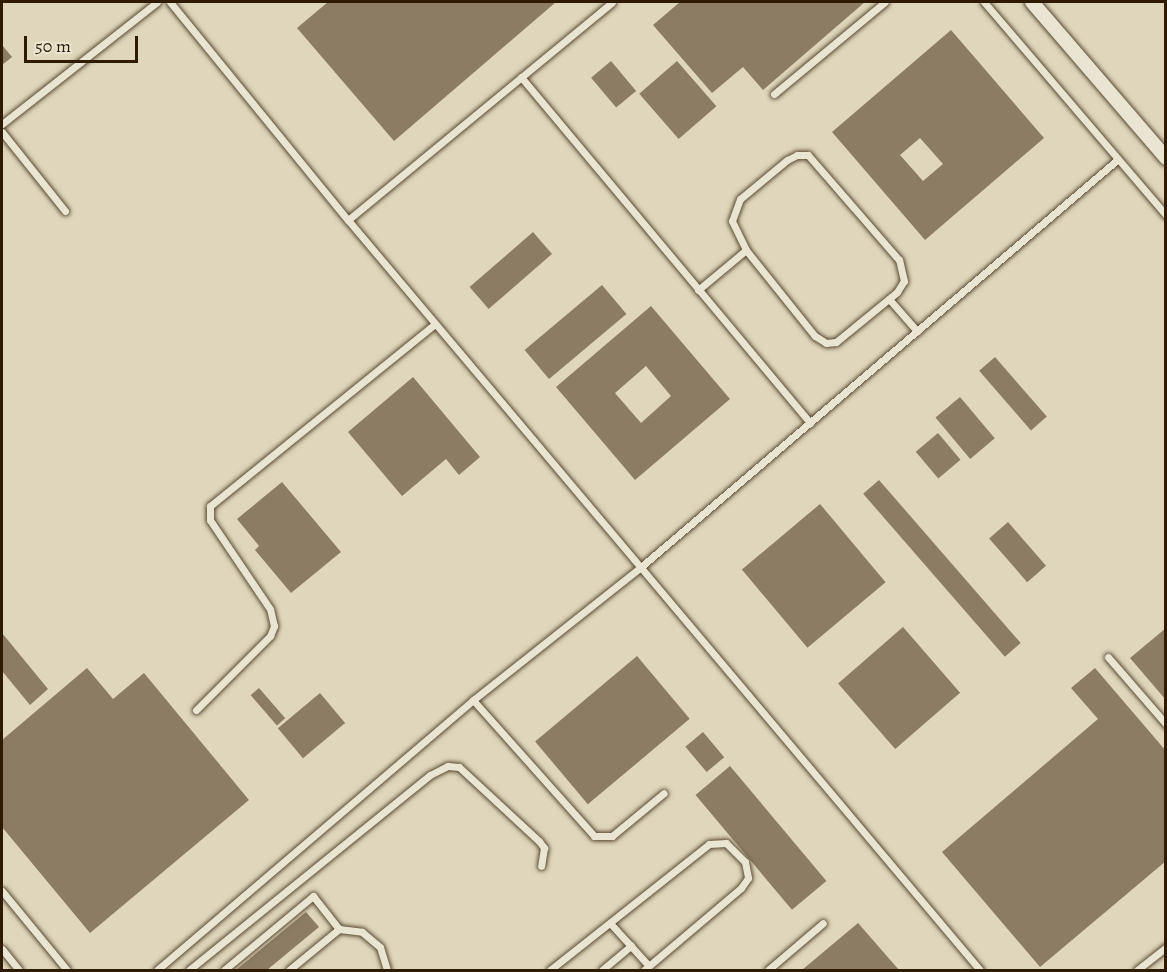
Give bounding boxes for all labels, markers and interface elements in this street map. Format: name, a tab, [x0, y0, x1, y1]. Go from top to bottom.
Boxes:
scale bar	[27, 24, 141, 62]
text: 50 m	[35, 34, 71, 58]

